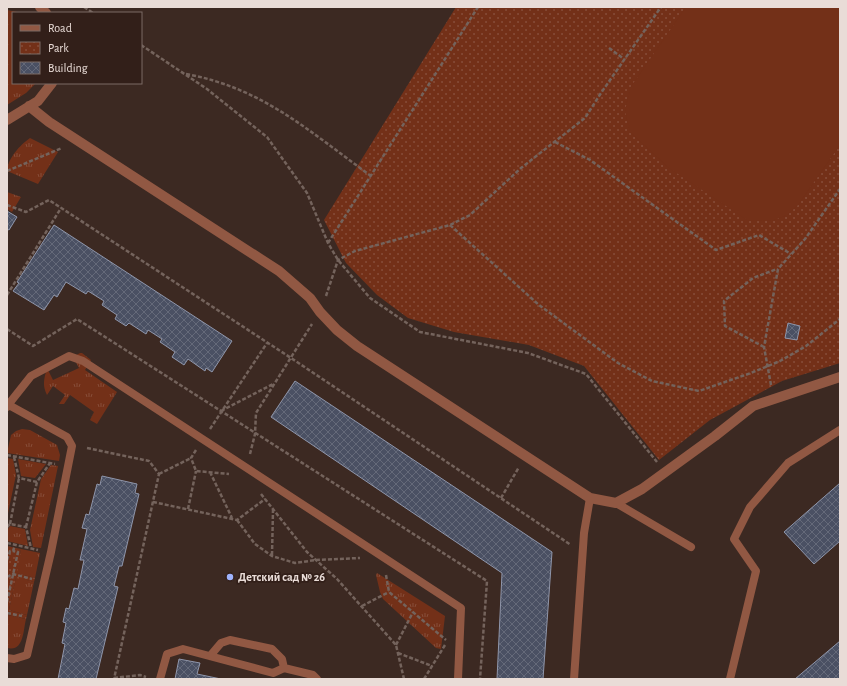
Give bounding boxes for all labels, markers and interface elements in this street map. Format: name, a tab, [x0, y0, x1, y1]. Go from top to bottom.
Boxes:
legend	[12, 12, 142, 84]
text: Road	[48, 22, 72, 34]
text: Park	[48, 42, 69, 54]
text: Building	[48, 62, 88, 74]
place label: Детский сад № 26	[238, 571, 325, 583]
marker: Детский сад № 26	[225, 572, 235, 582]

